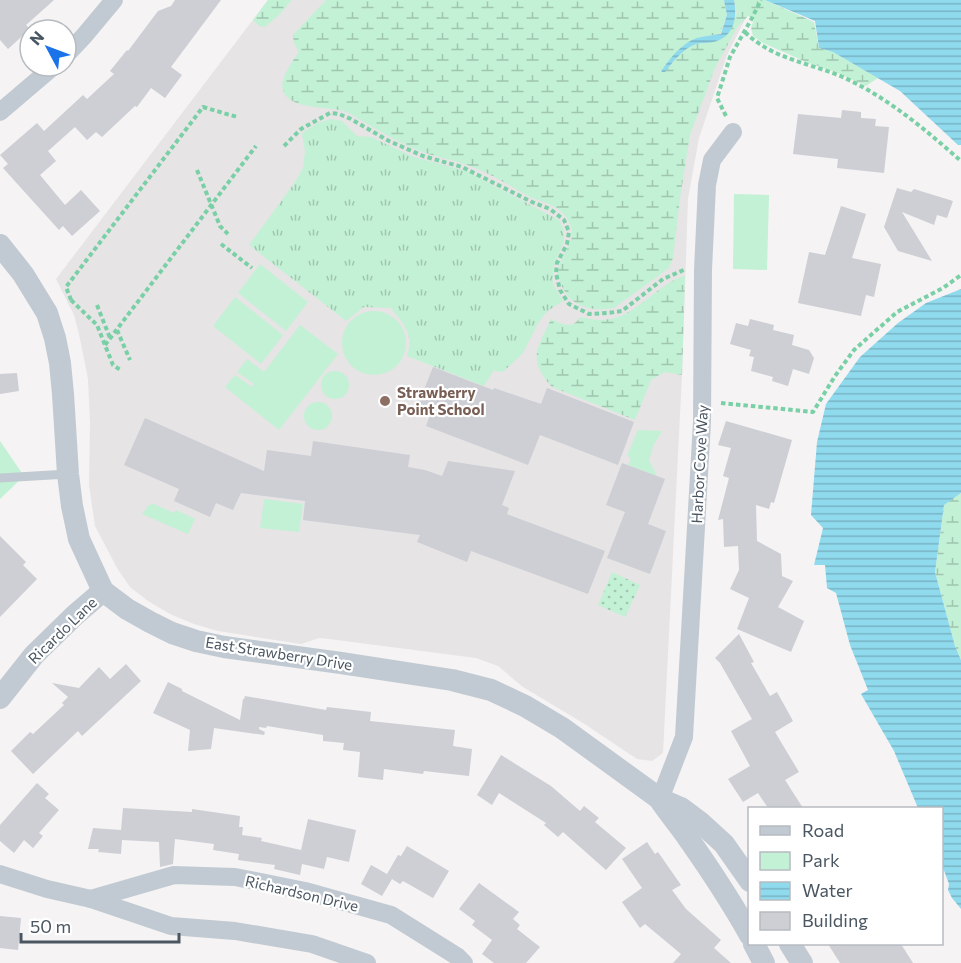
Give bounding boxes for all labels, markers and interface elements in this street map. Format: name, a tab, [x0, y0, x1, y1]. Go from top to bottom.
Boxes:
north arrow	[18, 18, 78, 78]
text: N	[25, 27, 47, 49]
place label: Strawberry Point School	[397, 383, 485, 418]
marker: Strawberry Point School	[378, 394, 392, 408]
street label: Harbor Cove Way	[687, 404, 711, 524]
street label: Ricardo Lane	[24, 593, 100, 667]
street label: East Strawberry Drive	[204, 632, 354, 674]
legend	[748, 807, 943, 945]
text: Road	[802, 819, 844, 841]
text: Park	[802, 849, 840, 871]
street label: Richardson Drive	[244, 871, 360, 915]
text: Water	[802, 879, 853, 901]
scale bar	[21, 906, 178, 944]
text: Building	[802, 909, 868, 931]
text: 50 m	[30, 915, 71, 937]

